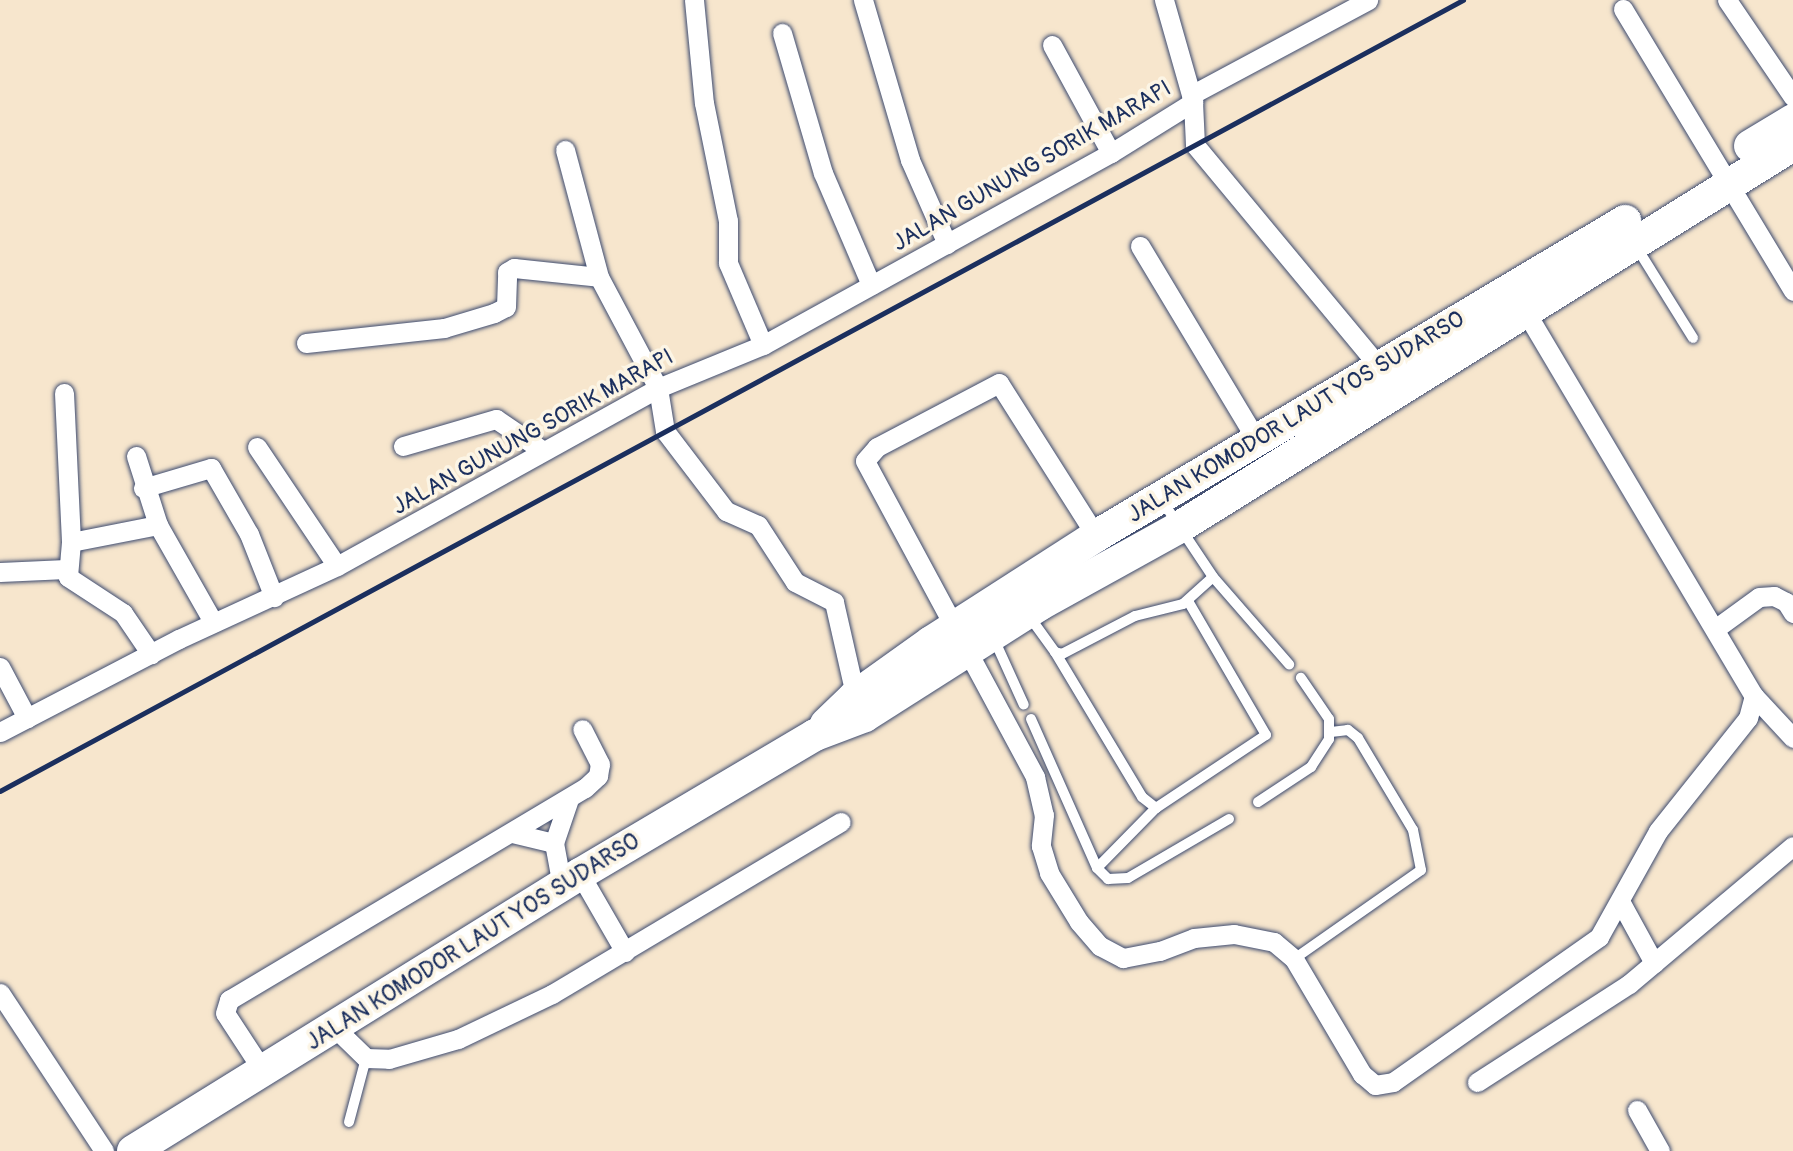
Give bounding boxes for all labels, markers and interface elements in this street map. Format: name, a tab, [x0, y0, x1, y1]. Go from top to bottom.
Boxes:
street label: JALAN GUNUNG SORIK MARAPI	[888, 75, 1176, 257]
street label: JALAN KOMODOR LAUT YOS SUDARSO	[1123, 305, 1469, 529]
street label: JALAN GUNUNG SORIK MARAPI	[388, 343, 678, 521]
street label: JALAN KOMODOR LAUT YOS SUDARSO	[301, 828, 645, 1056]

